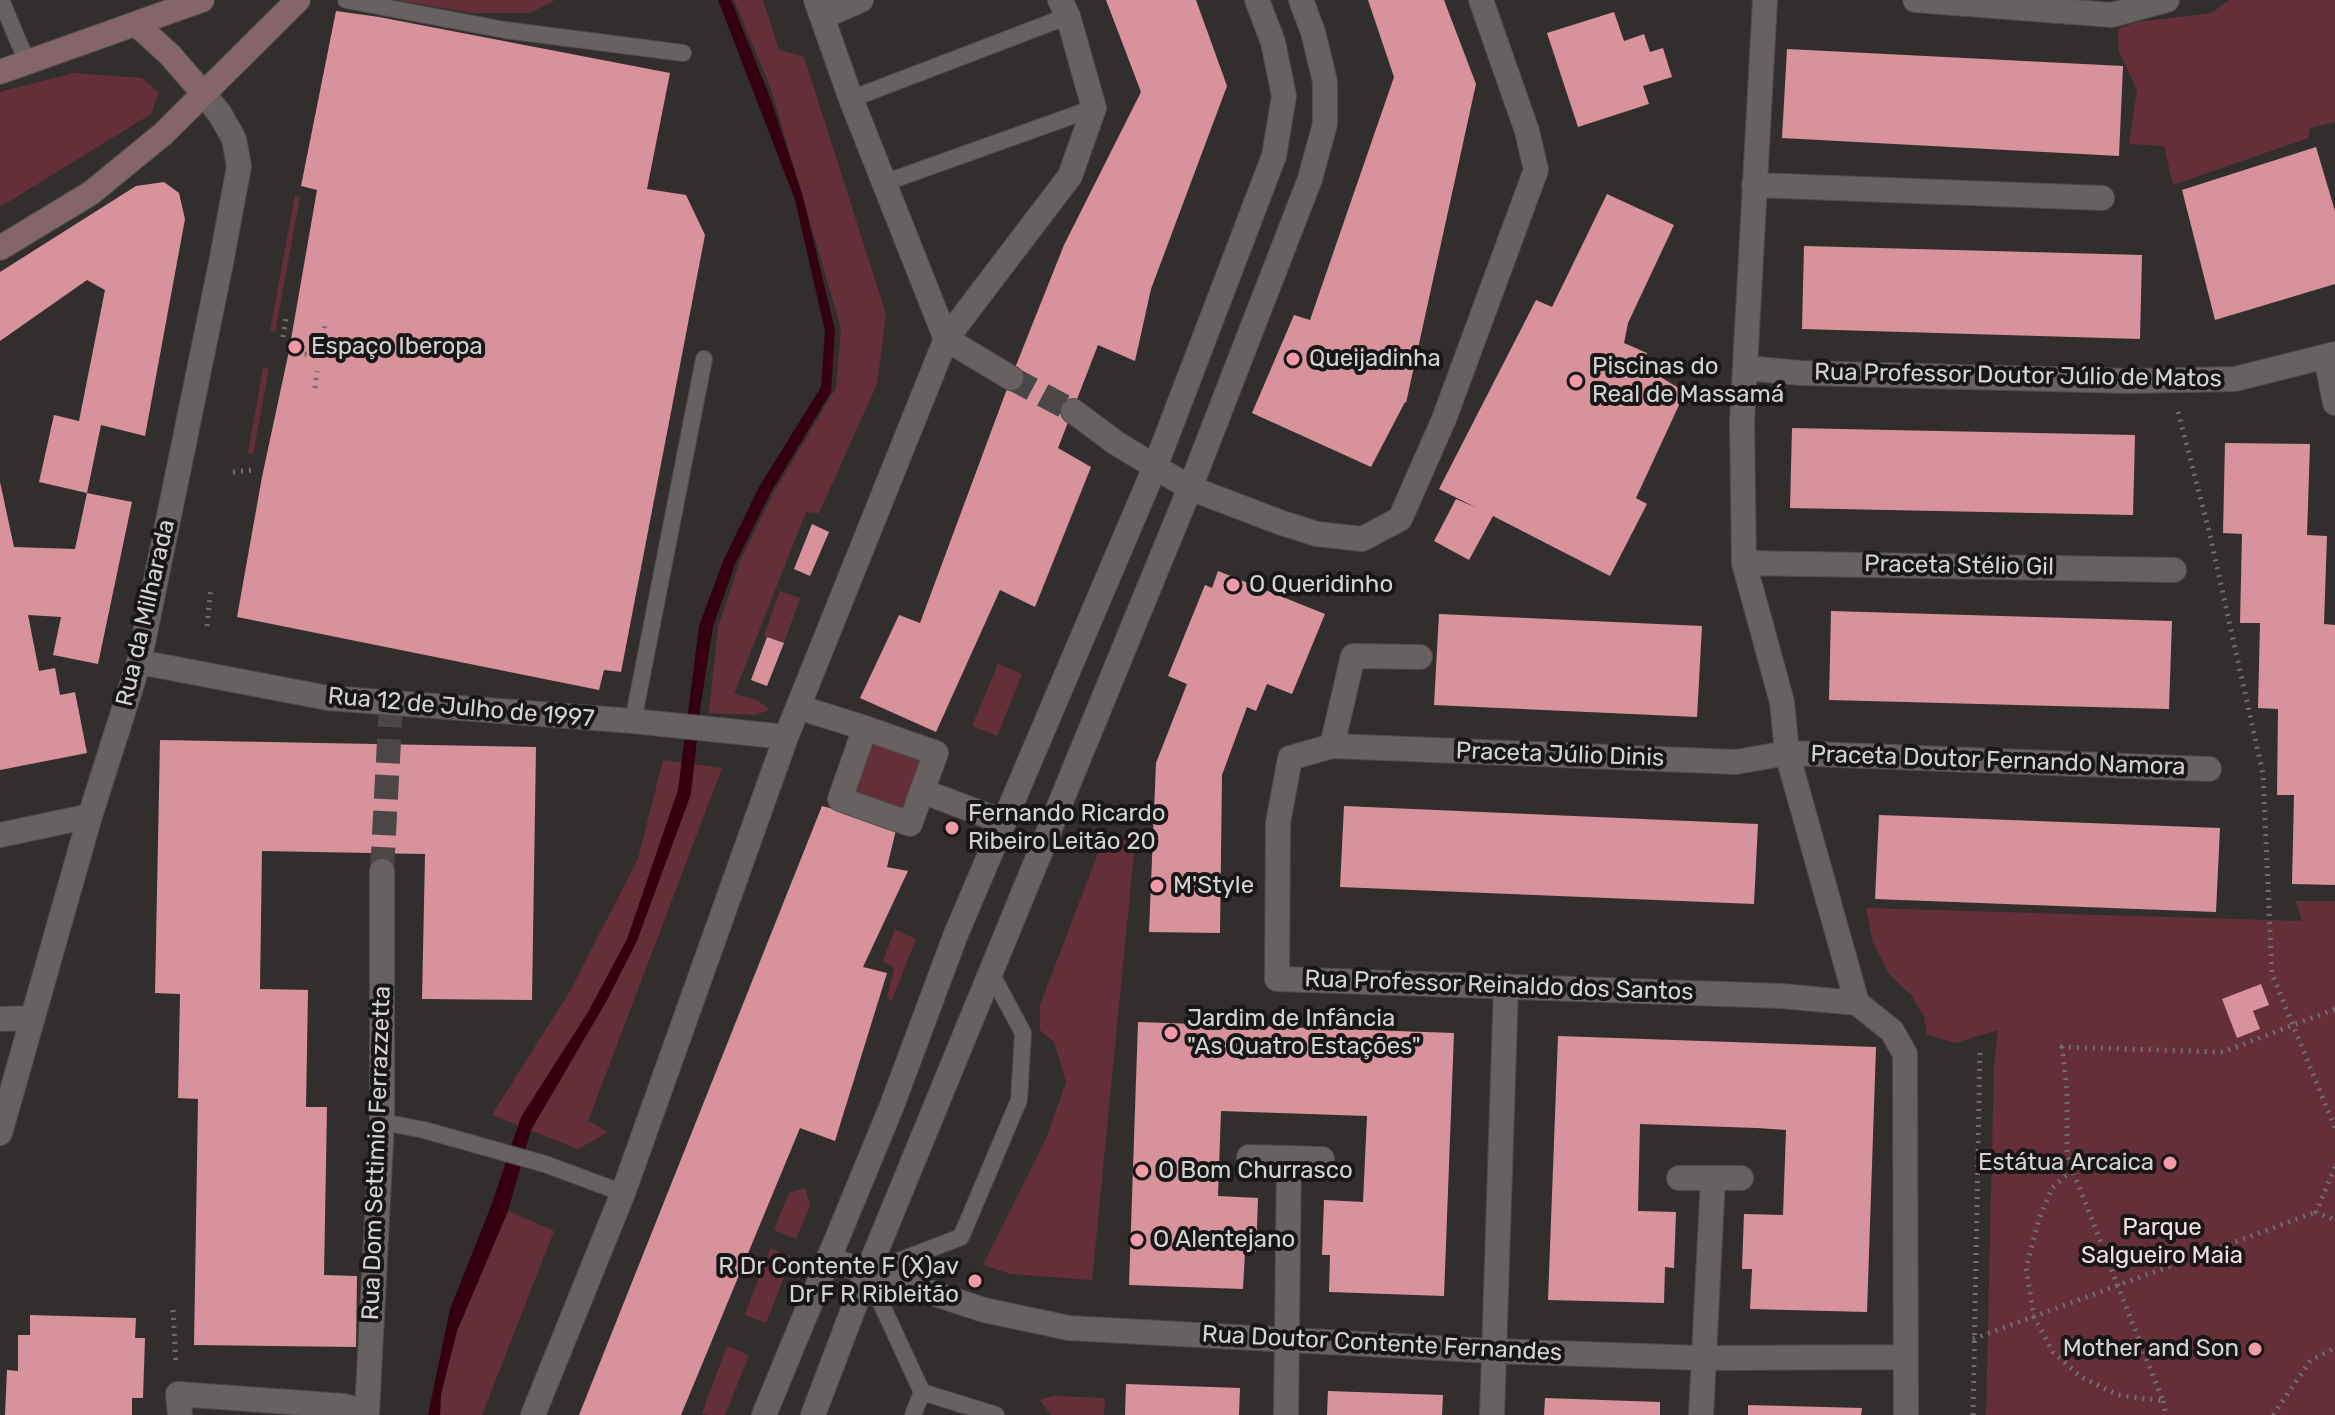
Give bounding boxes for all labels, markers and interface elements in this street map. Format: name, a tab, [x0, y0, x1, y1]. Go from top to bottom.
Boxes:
place label: Espaço Iberopa	[311, 333, 483, 361]
marker: Espaço Iberopa	[286, 338, 304, 356]
place label: Queijadinha	[1309, 345, 1441, 373]
marker: Queijadinha	[1284, 350, 1302, 368]
place label: Piscinas do Real de Massamá	[1592, 353, 1784, 409]
street label: Rua Professor Doutor Júlio de Matos	[1814, 358, 2222, 394]
marker: Piscinas do Real de Massamá	[1567, 372, 1585, 390]
street label: Rua da Milharada	[110, 517, 182, 709]
street label: Praceta Stélio Gil	[1864, 550, 2054, 582]
place label: O Queridinho	[1249, 571, 1393, 599]
marker: O Queridinho	[1224, 576, 1242, 594]
street label: Rua 12 de Julho de 1997	[327, 682, 595, 734]
street label: Praceta Júlio Dinis	[1455, 737, 1665, 773]
street label: Praceta Doutor Fernando Namora	[1810, 740, 2186, 782]
place label: Fernando Ricardo Ribeiro Leitão 20	[968, 800, 1166, 856]
marker: Fernando Ricardo Ribeiro Leitão 20	[943, 819, 961, 837]
place label: M'Style	[1173, 872, 1254, 900]
marker: M'Style	[1148, 877, 1166, 895]
street label: Rua Professor Reinaldo dos Santos	[1304, 965, 1694, 1007]
street label: Rua Dom Settimio Ferrazzetta	[357, 985, 397, 1321]
place label: Jardim de Infância "As Quatro Estações"	[1187, 1005, 1421, 1061]
marker: Jardim de Infância "As Quatro Estações"	[1162, 1024, 1180, 1042]
place label: Estátua Arcaica	[1978, 1149, 2154, 1177]
marker: Estátua Arcaica	[2161, 1154, 2179, 1172]
place label: O Bom Churrasco	[1158, 1157, 1353, 1185]
marker: O Bom Churrasco	[1133, 1162, 1151, 1180]
park label: Parque Salgueiro Maia	[2081, 1214, 2243, 1270]
place label: O Alentejano	[1153, 1226, 1295, 1254]
marker: O Alentejano	[1128, 1231, 1146, 1249]
place label: R Dr Contente F (X)av Dr F R Ribleitão	[718, 1253, 959, 1309]
marker: R Dr Contente F (X)av Dr F R Ribleitão	[966, 1272, 984, 1290]
street label: Rua Doutor Contente Fernandes	[1201, 1320, 1563, 1368]
place label: Mother and Son	[2063, 1335, 2239, 1363]
marker: Mother and Son	[2246, 1340, 2264, 1358]

